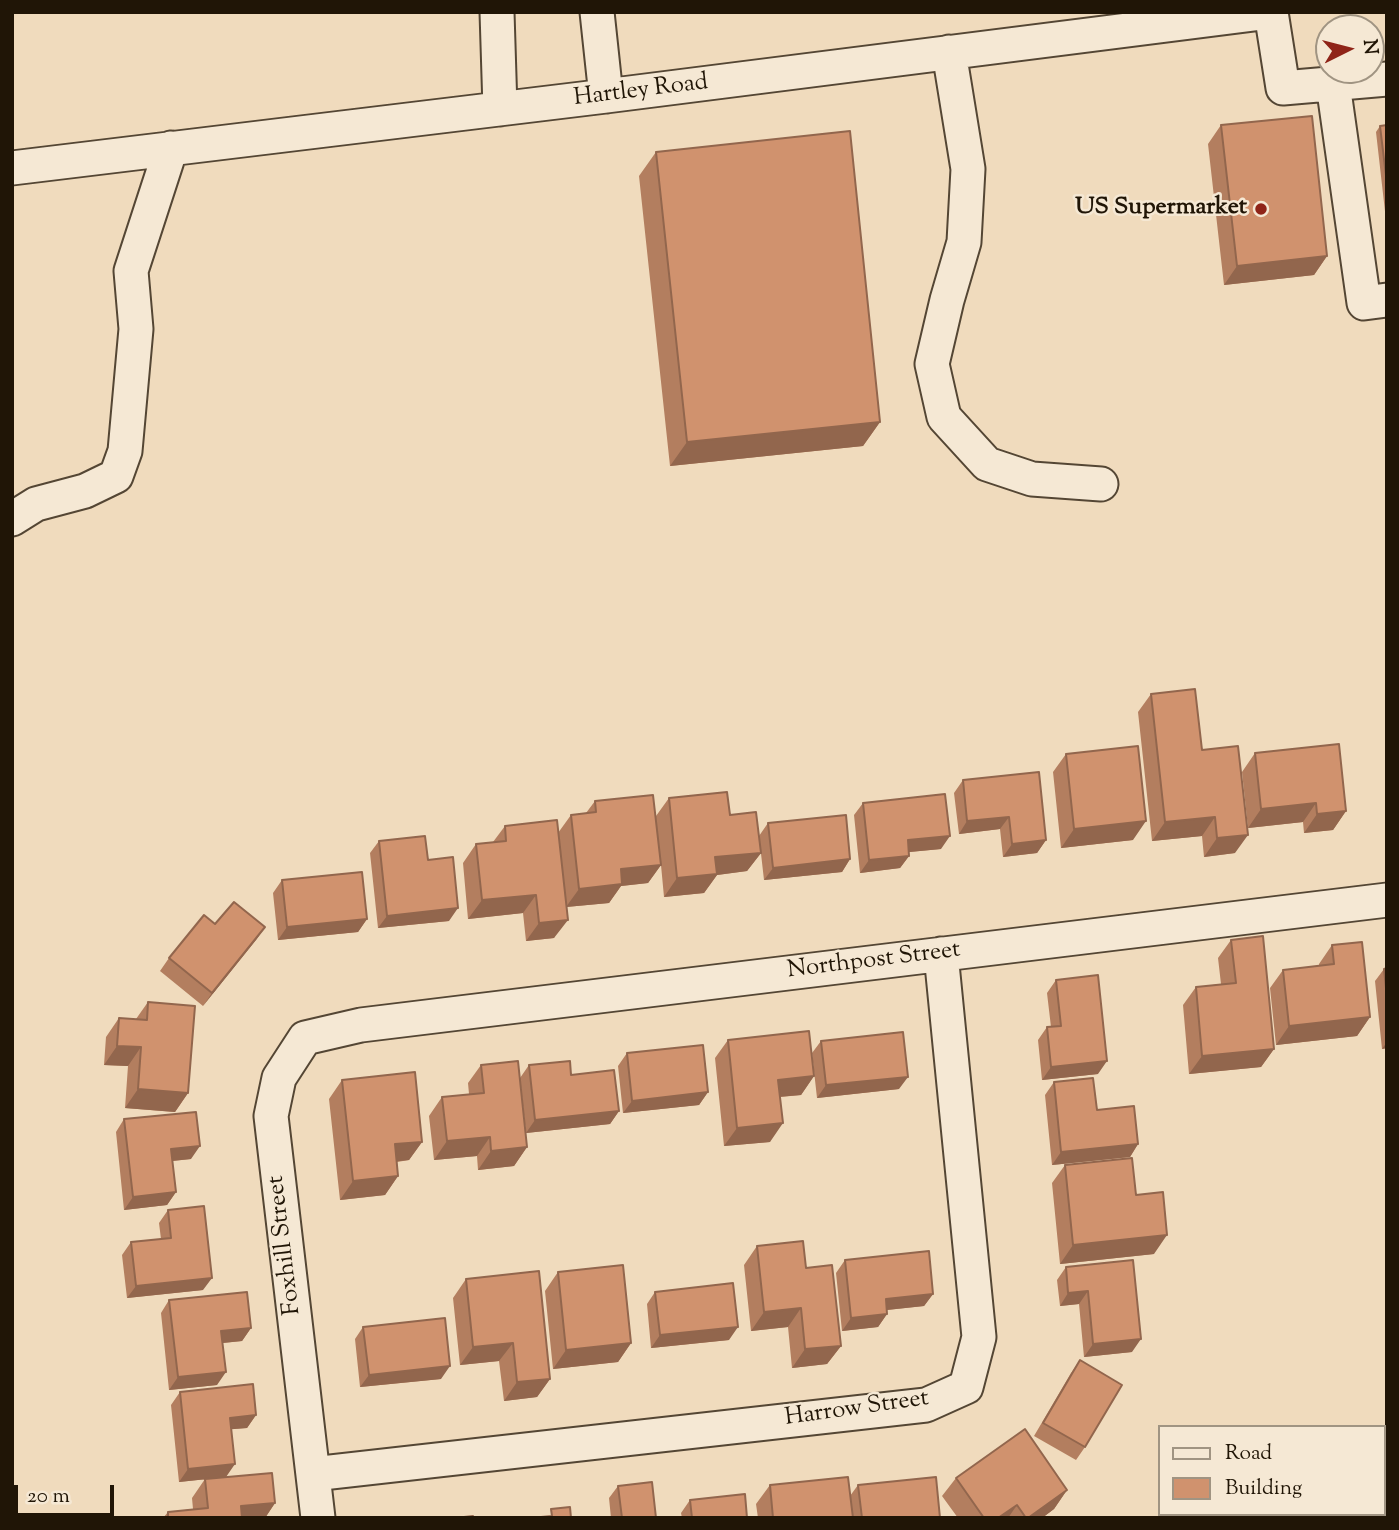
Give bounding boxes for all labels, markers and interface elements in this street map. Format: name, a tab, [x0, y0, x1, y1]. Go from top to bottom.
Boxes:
north arrow	[1315, 14, 1385, 84]
text: N	[1355, 38, 1384, 56]
street label: Hartley Road	[572, 69, 710, 115]
place label: US Supermarket	[1075, 195, 1247, 223]
marker: US Supermarket	[1253, 201, 1269, 217]
street label: Northpost Street	[786, 937, 962, 987]
street label: Foxhill Street	[263, 1174, 309, 1316]
street label: Harrow Street	[783, 1386, 931, 1434]
legend	[1158, 1425, 1385, 1516]
text: Road	[1225, 1439, 1272, 1469]
scale bar	[18, 1470, 117, 1514]
text: Building	[1225, 1474, 1302, 1504]
text: 20 m	[27, 1482, 70, 1512]

